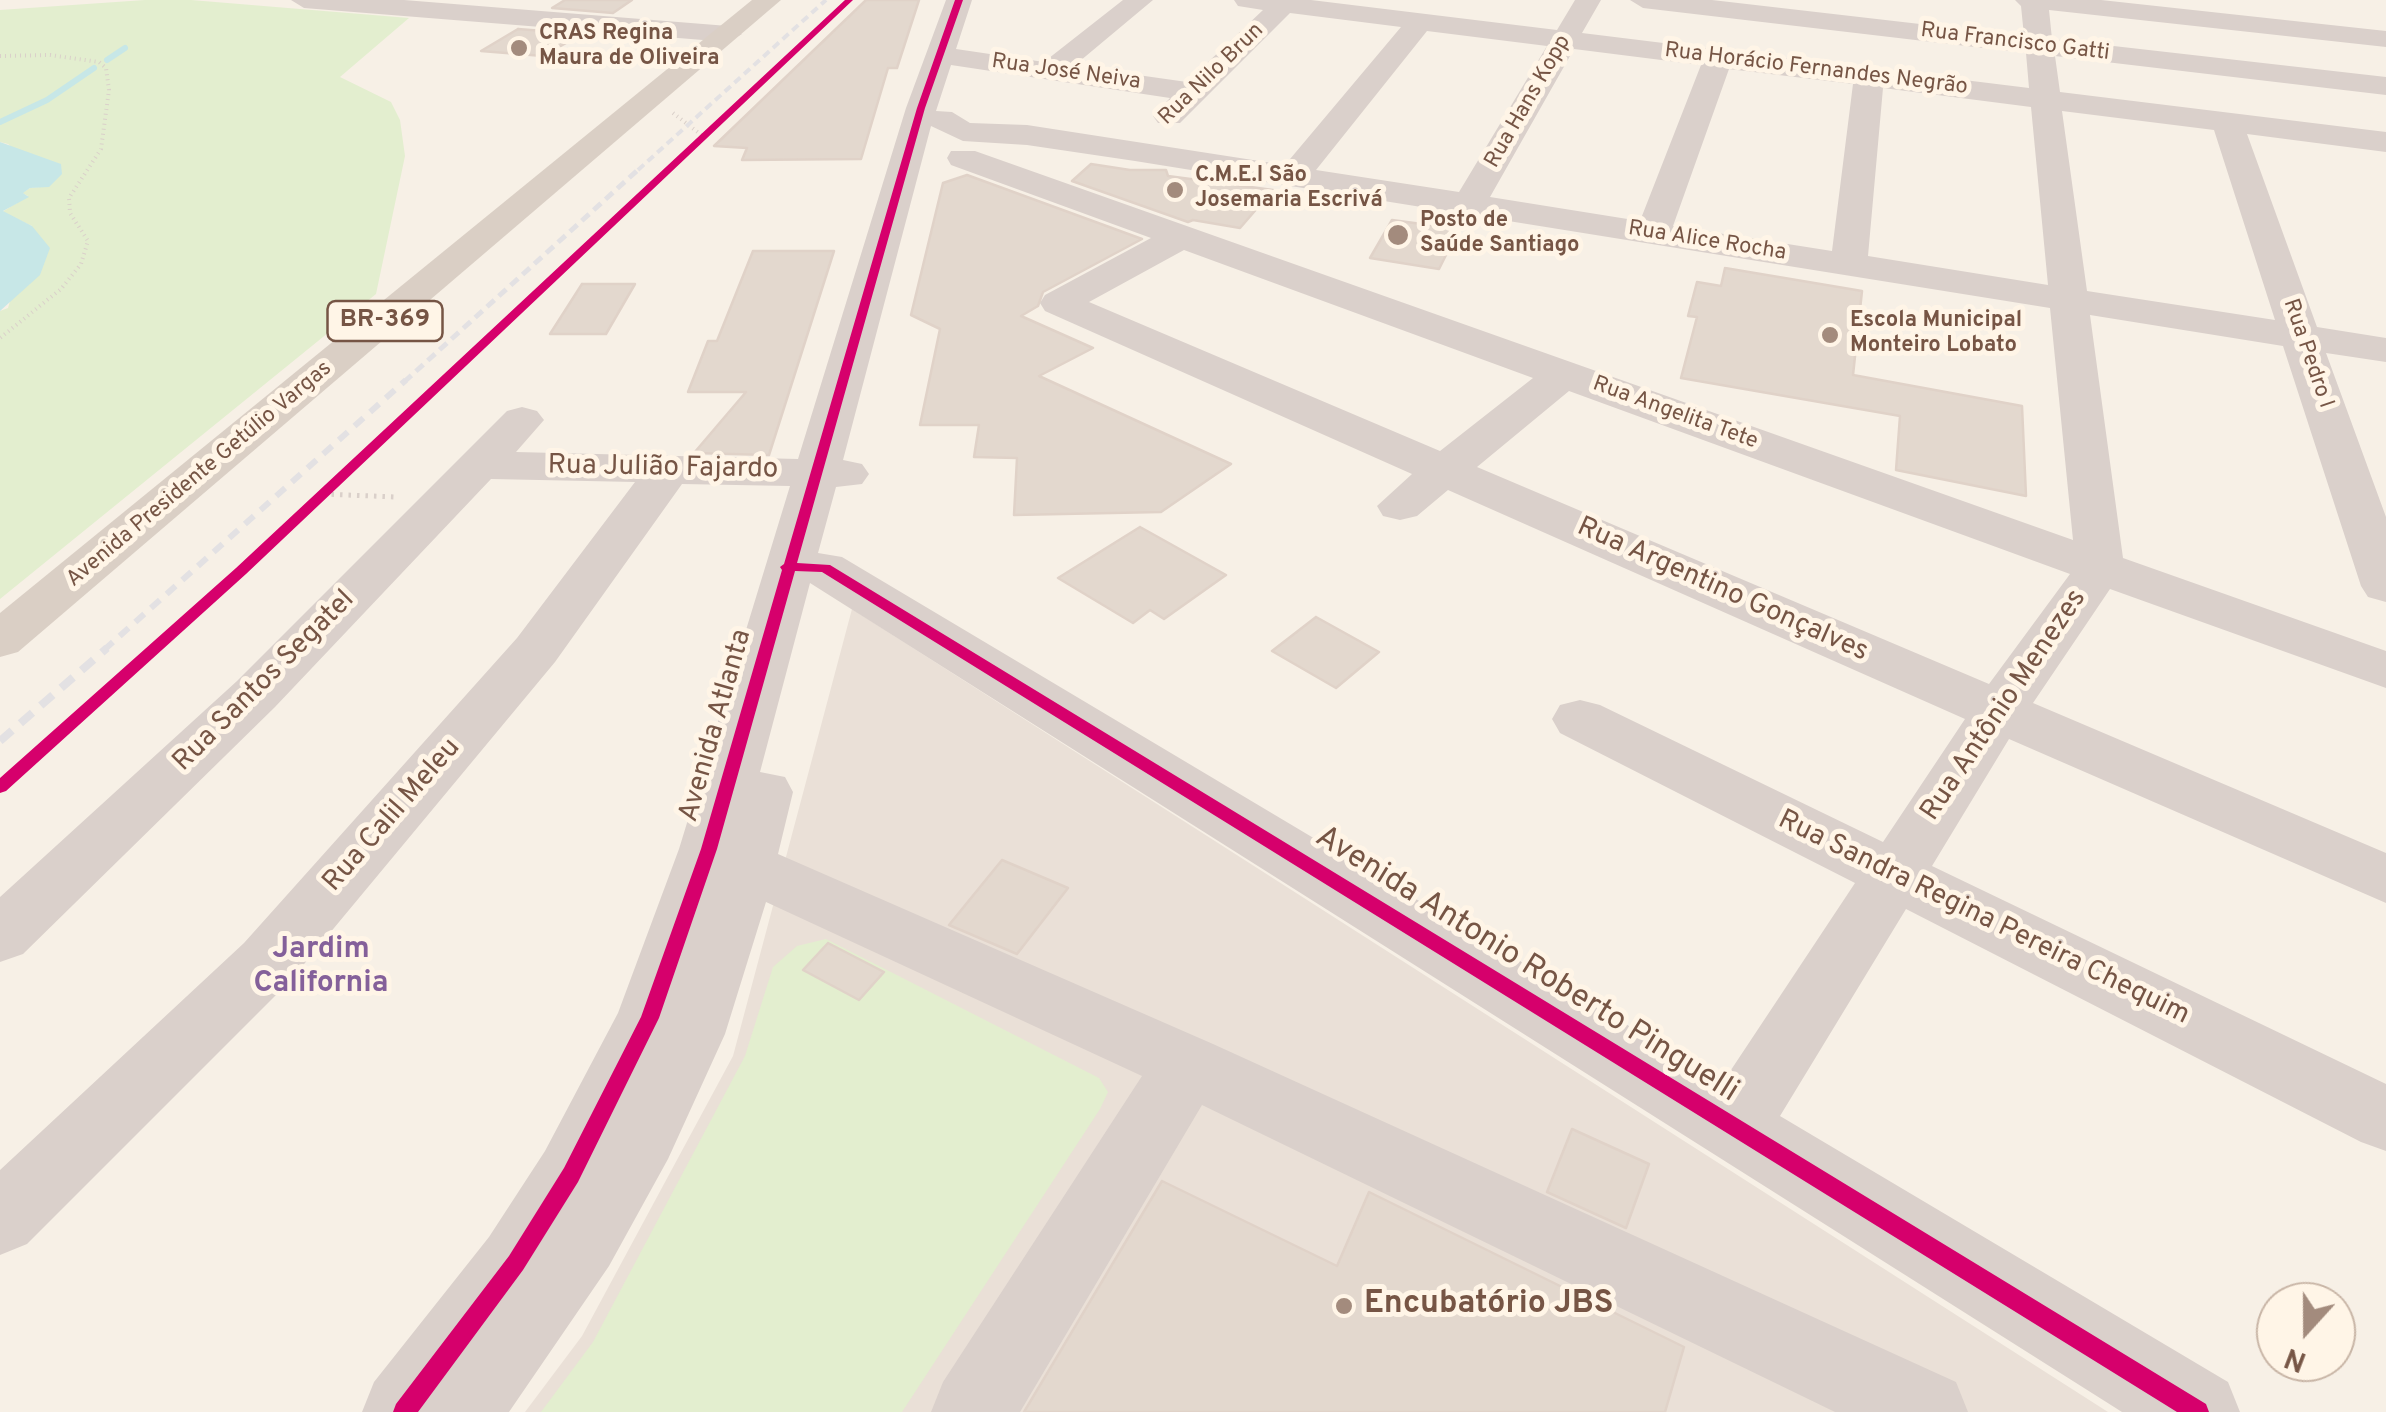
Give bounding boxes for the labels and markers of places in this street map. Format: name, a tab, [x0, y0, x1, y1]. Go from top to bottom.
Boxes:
place label: CRAS Regina Maura de Oliveira	[539, 22, 719, 74]
marker: CRAS Regina Maura de Oliveira	[508, 37, 530, 59]
place label: C.M.E.I São Josemaria Escrivá	[1195, 164, 1383, 215]
marker: C.M.E.I São Josemaria Escrivá	[1164, 179, 1186, 201]
place label: Posto de Saúde Santiago	[1420, 209, 1580, 260]
marker: Posto de Saúde Santiago	[1385, 222, 1411, 248]
place label: Escola Municipal Monteiro Lobato	[1850, 309, 2022, 361]
marker: Escola Municipal Monteiro Lobato	[1819, 324, 1841, 346]
place label: Encubatório JBS	[1364, 1287, 1613, 1325]
marker: Encubatório JBS	[1333, 1295, 1355, 1317]

